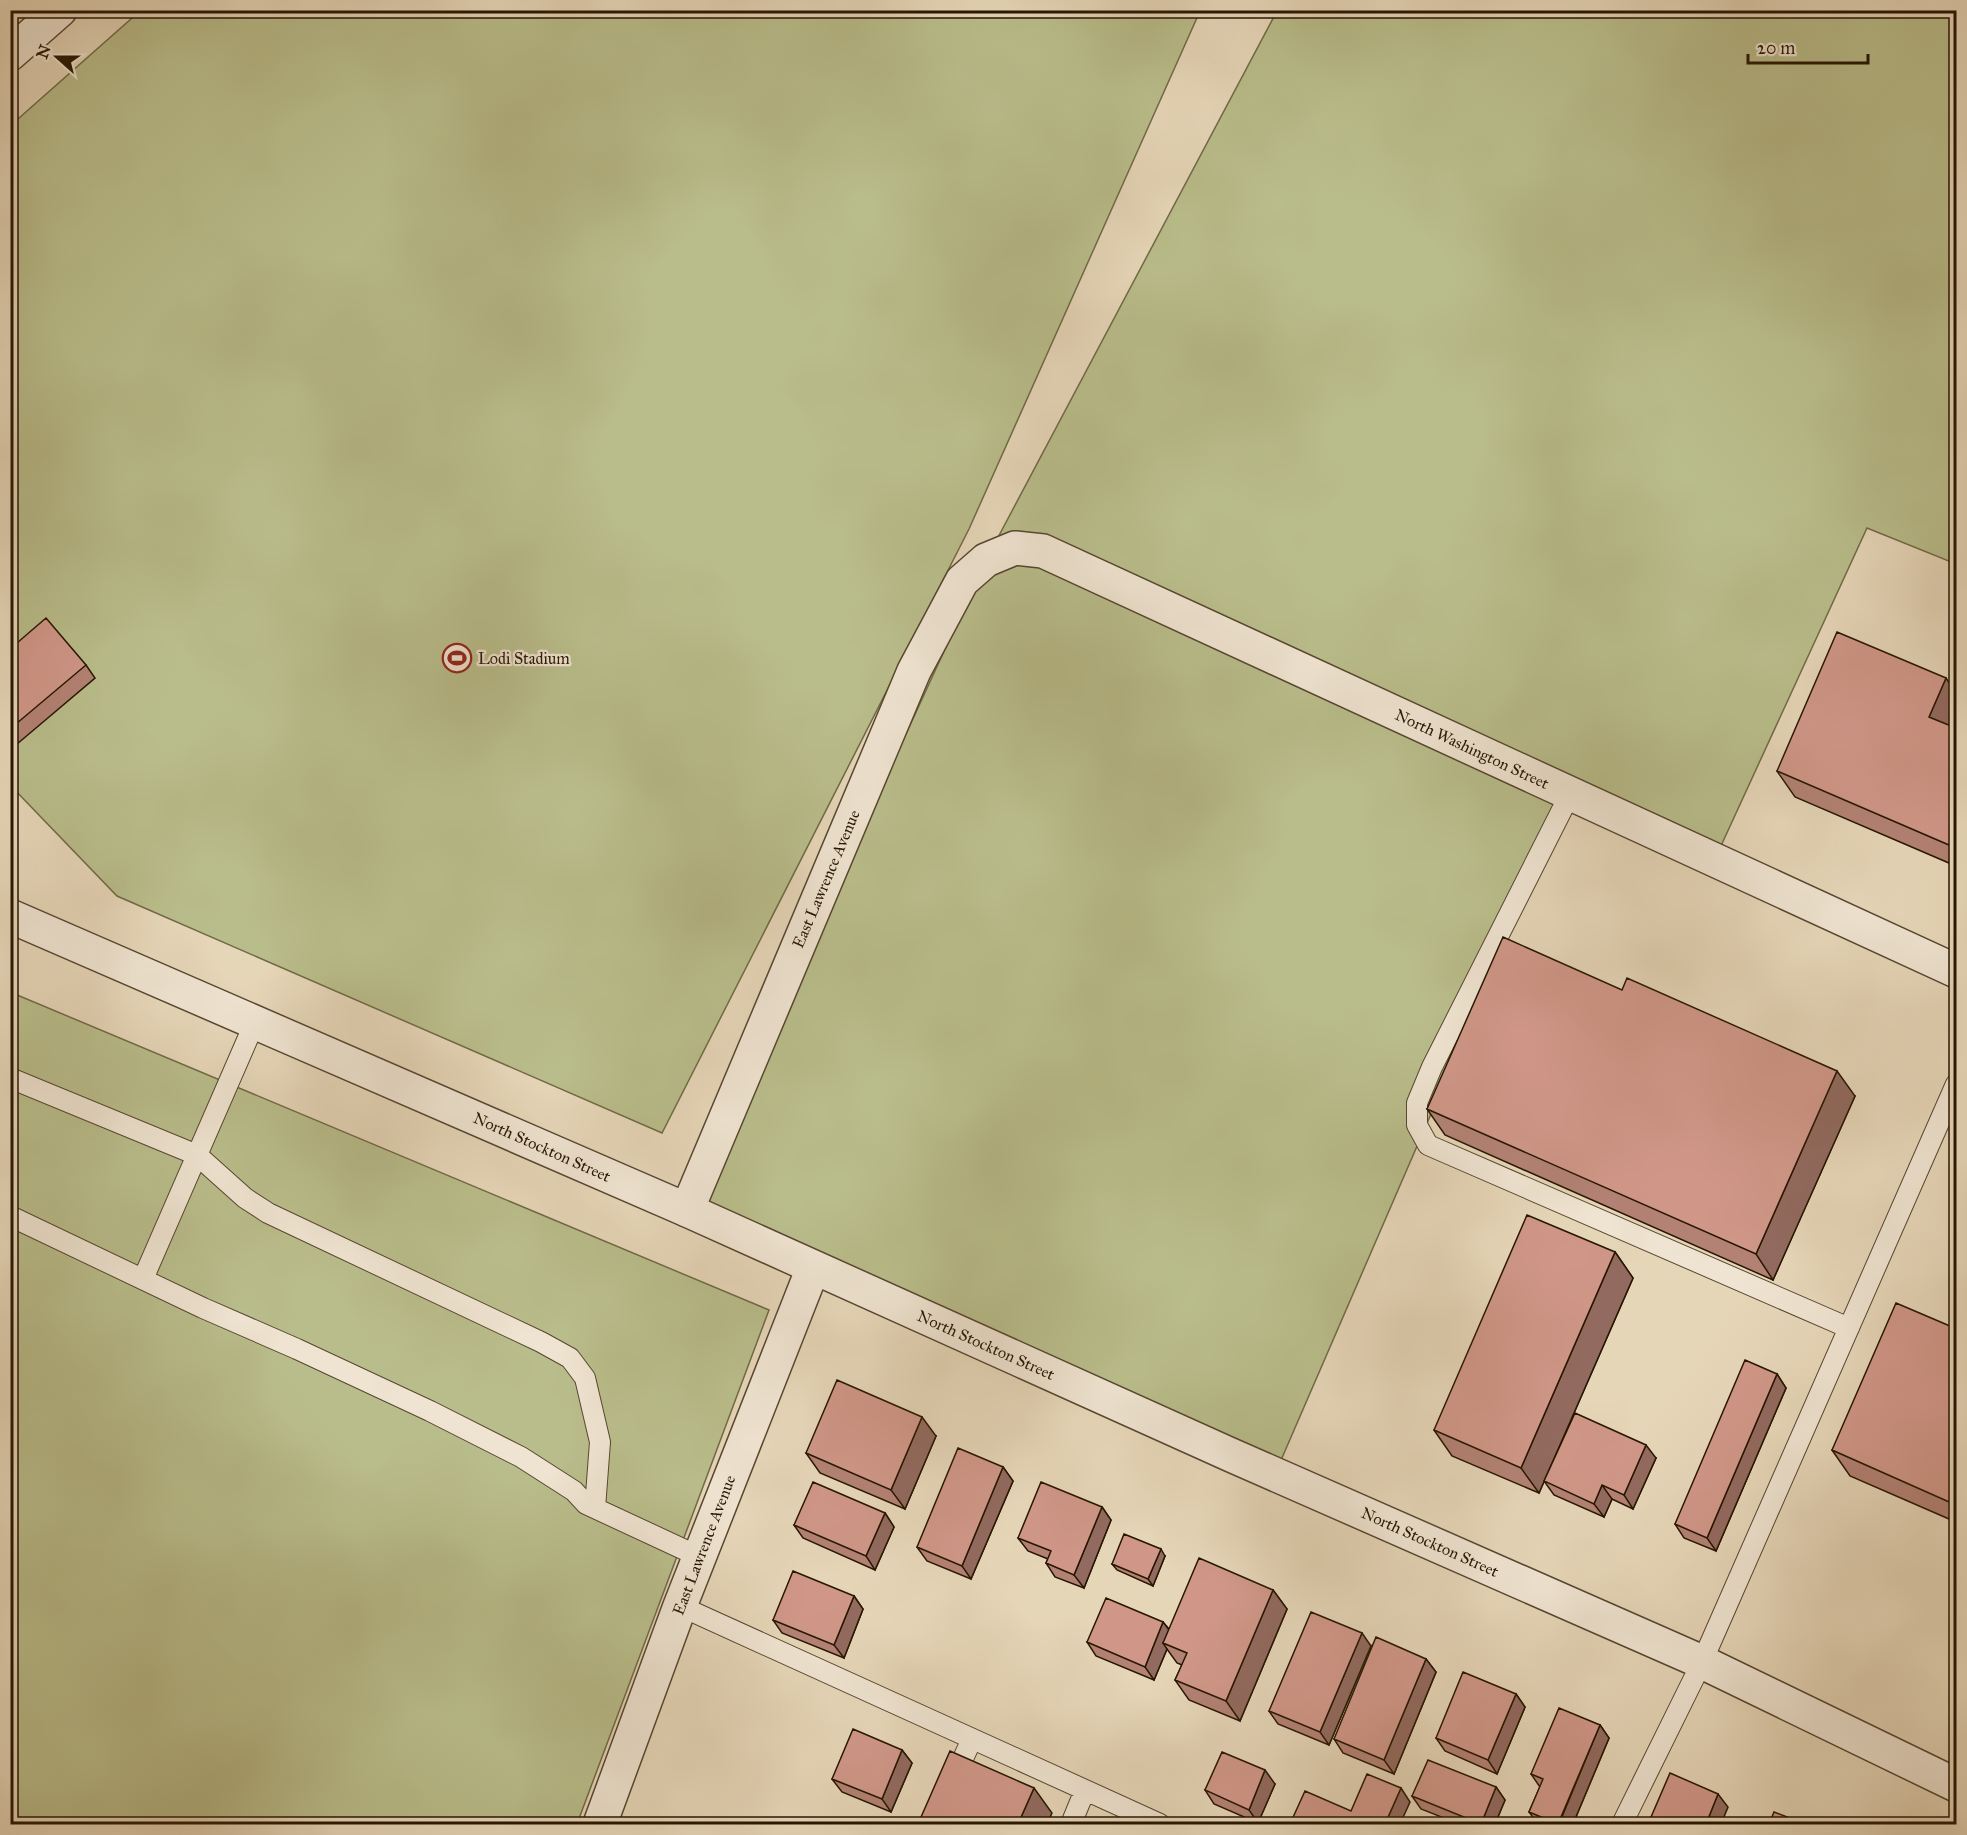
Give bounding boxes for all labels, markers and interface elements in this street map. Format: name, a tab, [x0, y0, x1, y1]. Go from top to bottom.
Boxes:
north arrow	[27, 27, 87, 87]
scale bar	[1748, 27, 1868, 65]
text: 20 m	[1757, 37, 1795, 59]
text: N	[32, 42, 55, 62]
sports icon: Lodi Stadium	[441, 642, 473, 674]
place label: Lodi Stadium	[478, 649, 570, 668]
street label: North Washington Street	[1392, 705, 1552, 794]
street label: East Lawrence Avenue	[788, 807, 864, 951]
street label: North Stockton Street	[470, 1108, 614, 1186]
street label: North Stockton Street	[914, 1306, 1058, 1384]
street label: East Lawrence Avenue	[669, 1472, 740, 1618]
street label: North Stockton Street	[1358, 1503, 1502, 1581]

